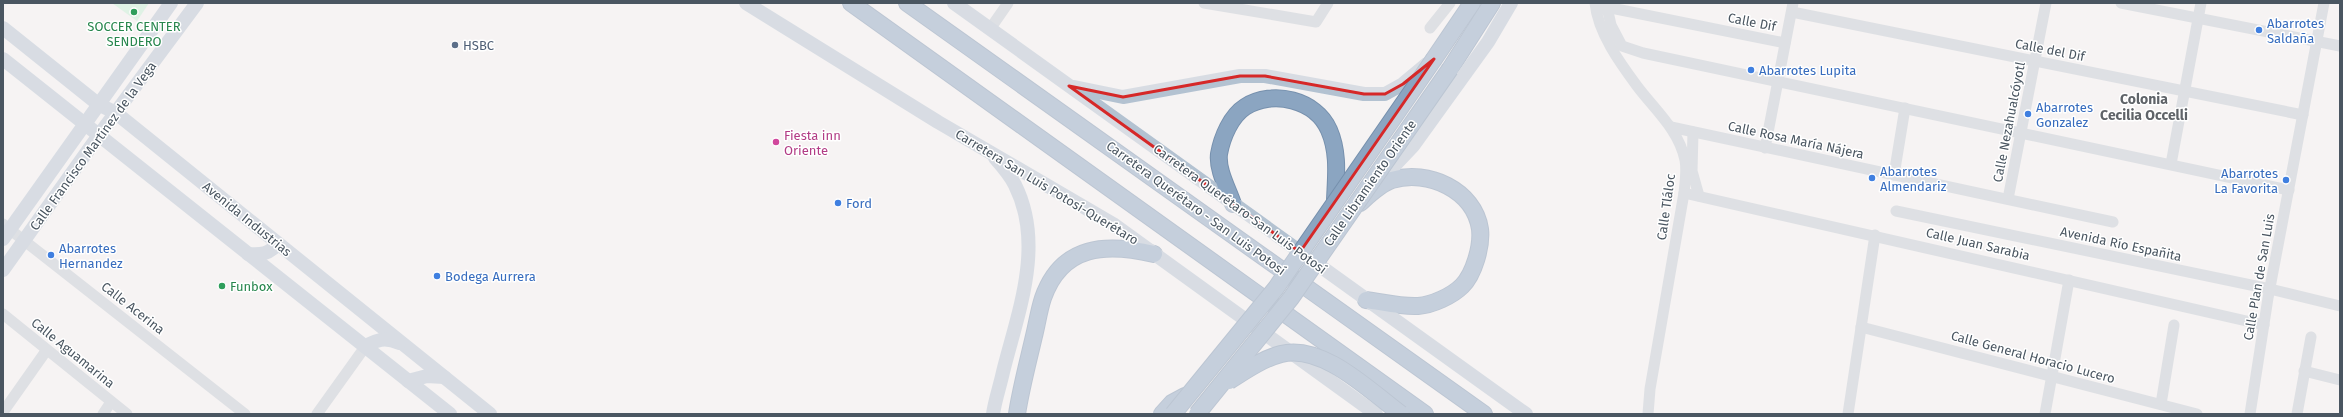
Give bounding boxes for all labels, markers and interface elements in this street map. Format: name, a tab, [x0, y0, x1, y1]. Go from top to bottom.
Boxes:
marker: SOCCER CENTER SENDERO	[129, 7, 139, 17]
street label: Calle Dif	[1727, 10, 1779, 34]
place label: Abarrotes Saldaña	[2267, 16, 2324, 46]
place label: SOCCER CENTER SENDERO	[87, 19, 181, 49]
marker: Abarrotes Saldaña	[2254, 25, 2264, 35]
street label: Calle del Dif	[2014, 36, 2088, 64]
place label: HSBC	[463, 38, 495, 53]
marker: HSBC	[450, 40, 460, 50]
street label: Calle Francisco Martínez de la Vega	[27, 59, 159, 233]
street label: Calle Nezahualcóyotl	[1990, 60, 2028, 183]
place label: Abarrotes Lupita	[1759, 63, 1856, 78]
marker: Abarrotes Lupita	[1746, 65, 1756, 75]
district label: Colonia Cecilia Occelli	[2100, 91, 2188, 124]
place label: Abarrotes Gonzalez	[2036, 100, 2093, 130]
marker: Abarrotes Gonzalez	[2023, 109, 2033, 119]
street label: Calle Libramiento Oriente	[1321, 117, 1419, 249]
street label: Calle Rosa María Nájera	[1727, 118, 1865, 162]
street label: Carretera San Luis Potosí-Querétaro	[953, 126, 1141, 248]
place label: Fiesta inn Oriente	[784, 128, 841, 158]
marker: Fiesta inn Oriente	[771, 137, 781, 147]
street label: Carretera Querétaro - San Luis Potosí	[1103, 138, 1289, 278]
street label: Carretera Querétaro-San Luis Potosí	[1150, 141, 1330, 277]
place label: Abarrotes Almendariz	[1880, 164, 1947, 194]
place label: Abarrotes La Favorita	[2214, 166, 2278, 196]
street label: Calle Tláloc	[1654, 173, 1678, 241]
marker: Abarrotes Almendariz	[1867, 173, 1877, 183]
marker: Abarrotes La Favorita	[2281, 175, 2291, 185]
street label: Avenida Industrias	[200, 179, 294, 259]
place label: Ford	[846, 196, 872, 211]
marker: Ford	[833, 198, 843, 208]
street label: Calle Plan de San Luis	[2240, 212, 2278, 342]
street label: Avenida Río Españita	[2059, 224, 2183, 264]
street label: Calle Juan Sarabia	[1925, 225, 2031, 263]
place label: Abarrotes Hernandez	[59, 241, 123, 271]
marker: Abarrotes Hernandez	[46, 250, 56, 260]
place label: Bodega Aurrera	[445, 269, 536, 284]
marker: Bodega Aurrera	[432, 271, 442, 281]
street label: Calle Acerina	[98, 279, 168, 337]
place label: Funbox	[230, 279, 273, 294]
marker: Funbox	[217, 281, 227, 291]
street label: Calle Aguamarina	[28, 315, 118, 391]
street label: Calle General Horacio Lucero	[1949, 328, 2117, 386]

